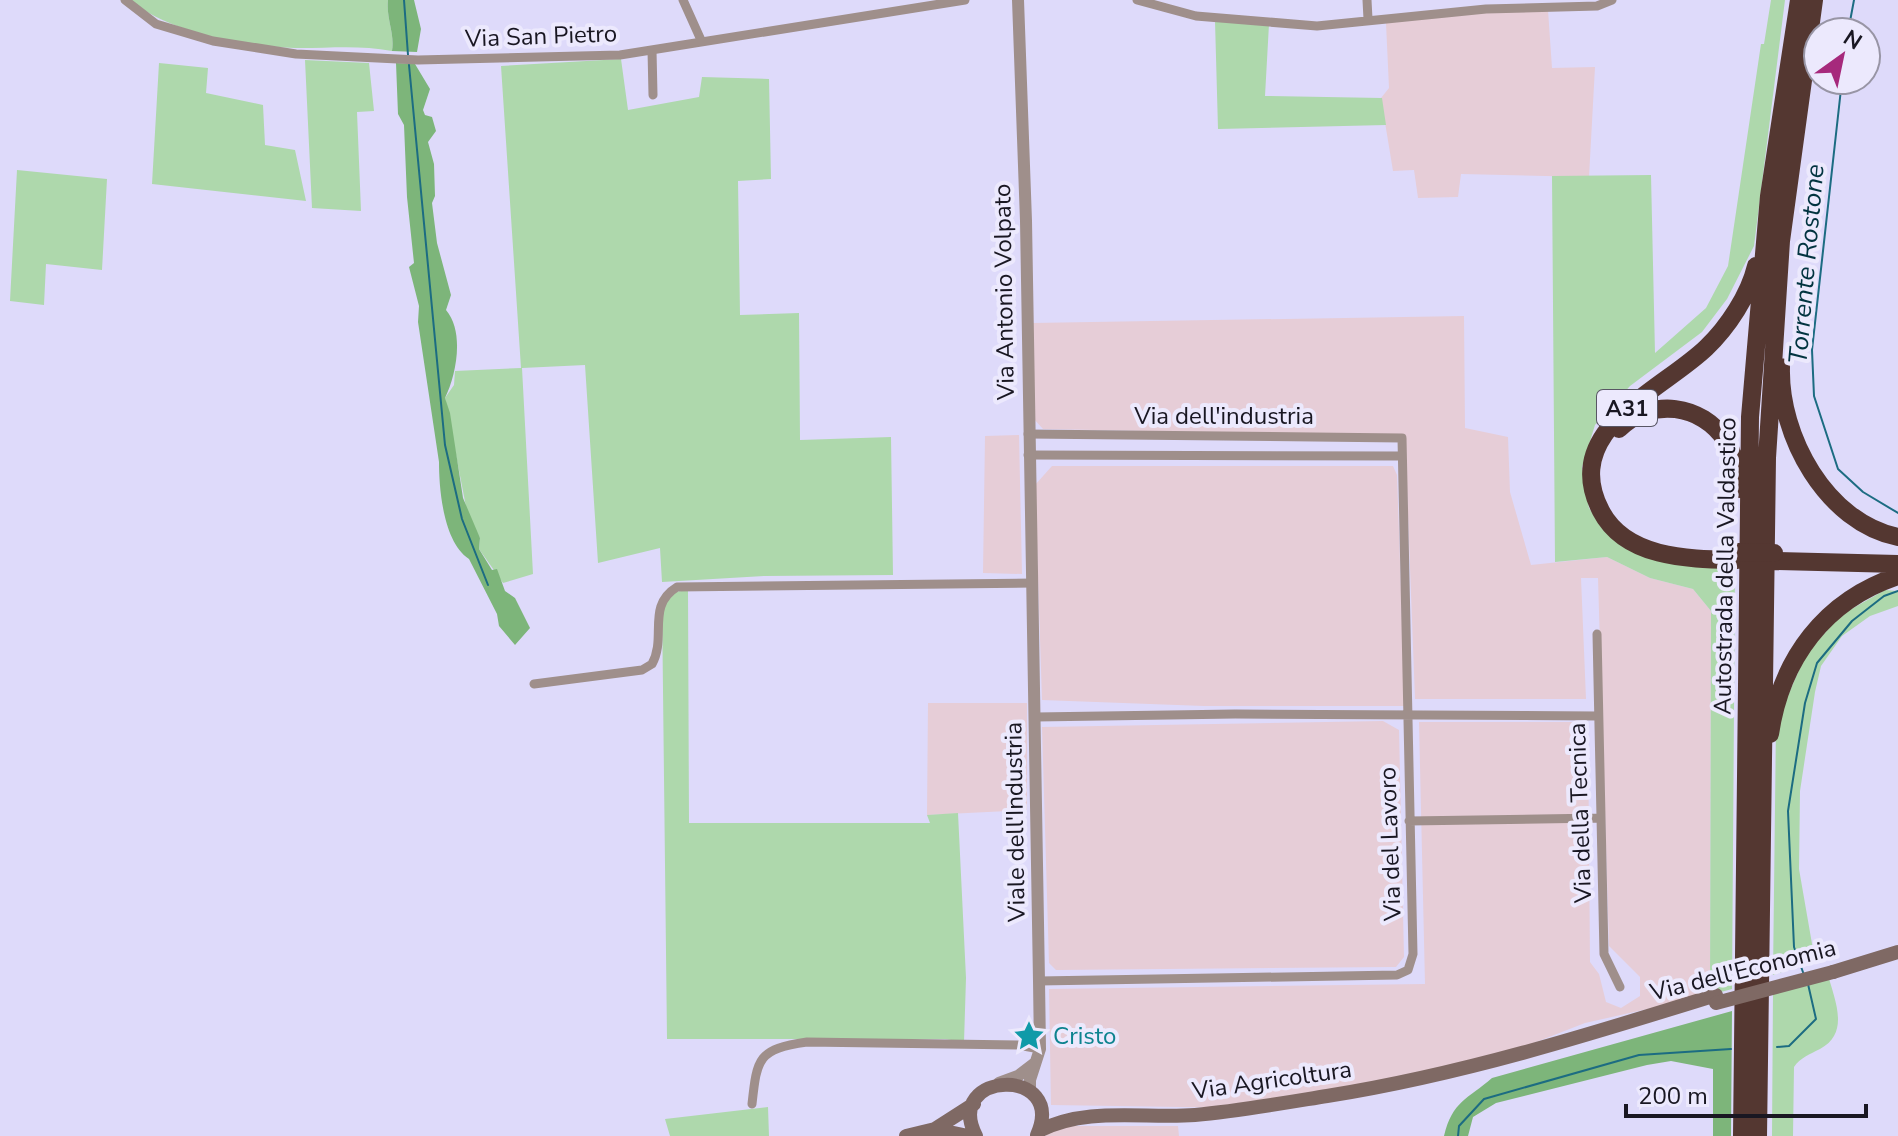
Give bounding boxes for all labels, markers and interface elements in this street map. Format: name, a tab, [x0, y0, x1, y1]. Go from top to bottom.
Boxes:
north arrow	[1802, 16, 1882, 96]
street label: Via San Pietro	[463, 17, 618, 55]
text: N	[1837, 23, 1867, 57]
water label: Torrente Rostone	[1780, 162, 1833, 365]
street label: Via Antonio Volpato	[986, 184, 1022, 401]
road number: A31	[1597, 390, 1657, 426]
street label: Via dell'industria	[1133, 400, 1314, 432]
street label: Autostrada della Valdastico	[1706, 417, 1744, 715]
street label: Viale dell'Industria	[997, 722, 1033, 923]
street label: Via della Tecnica	[1561, 722, 1599, 905]
street label: Via del Lavoro	[1371, 767, 1409, 922]
street label: Via dell'Economia	[1646, 931, 1839, 1009]
place icon: Cristo	[1012, 1019, 1046, 1053]
place label: Cristo	[1053, 1020, 1116, 1052]
street label: Via Agricoltura	[1189, 1053, 1354, 1107]
scale bar	[1626, 1068, 1866, 1118]
text: 200 m	[1638, 1080, 1708, 1112]

